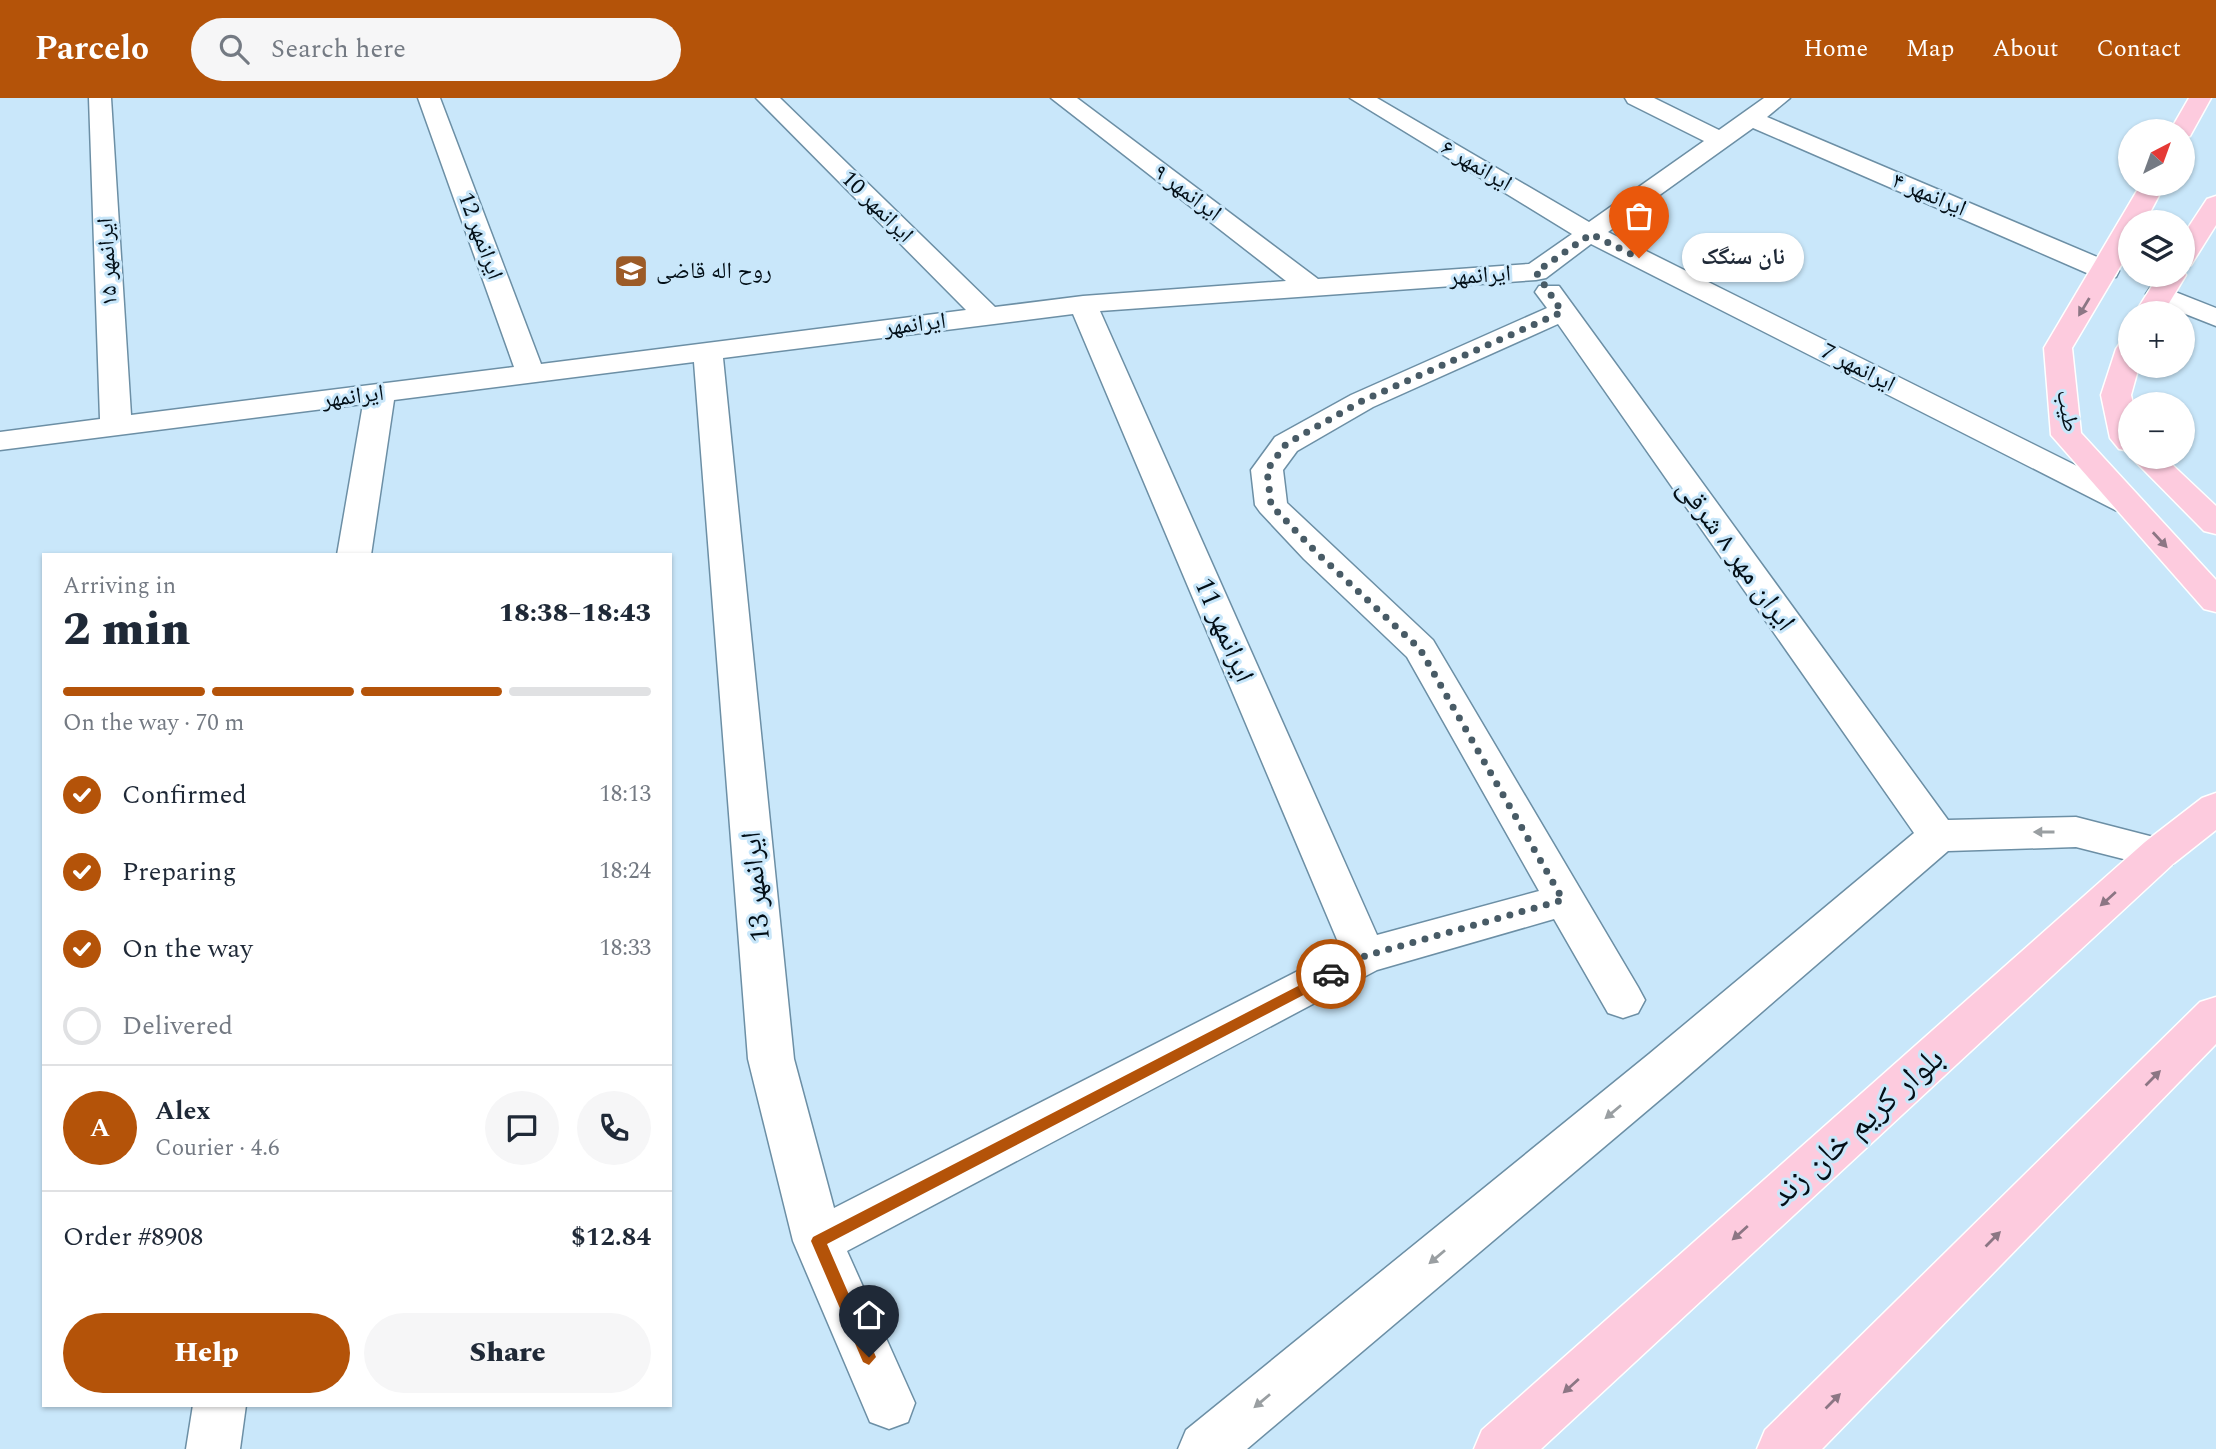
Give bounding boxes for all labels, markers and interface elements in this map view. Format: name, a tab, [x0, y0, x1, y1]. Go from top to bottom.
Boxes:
search box	[191, 18, 681, 81]
text: Parcelo	[35, 24, 149, 74]
text: Search here	[271, 29, 406, 69]
icon: search	[215, 30, 253, 68]
text: Home	[1803, 31, 1868, 67]
text: Map	[1906, 31, 1954, 67]
text: About	[1992, 31, 2058, 67]
text: Contact	[2096, 31, 2181, 67]
north arrow	[2118, 119, 2194, 196]
map controls	[2118, 119, 2195, 469]
street label: ایرانمهر ۶	[1434, 131, 1518, 201]
street label: ایرانمهر ۹	[1145, 156, 1229, 230]
street label: ایرانمهر 10	[833, 163, 921, 251]
street label: ایرانمهر ۴	[1886, 164, 1972, 226]
pin	[1609, 186, 1669, 258]
street label: ایرانمهر 12	[448, 187, 512, 285]
icon: bag	[1620, 197, 1658, 235]
button: layers	[2118, 210, 2195, 287]
street label: ایرانمهر ۱۵	[88, 217, 128, 307]
callout: نان سنگک	[1681, 234, 1803, 282]
text: نان سنگک	[1701, 240, 1785, 275]
school or university icon: روح اله قاضی	[612, 252, 650, 290]
place label: روح اله قاضی	[656, 254, 772, 289]
street label: ایرانمهر	[1447, 256, 1512, 296]
one-way arrow	[2077, 297, 2090, 317]
button: +	[2118, 301, 2195, 378]
street label: ایرانمهر	[881, 304, 948, 346]
street label: ایرانمهر 7	[1815, 334, 1901, 402]
street label: ایرانمهر	[319, 376, 386, 418]
street label: طیب	[2046, 387, 2088, 435]
button: −	[2118, 392, 2195, 469]
street label: ایران مهر ٨ شرقی	[1666, 470, 1806, 640]
one-way arrow	[2152, 531, 2168, 549]
text: Arriving in	[63, 569, 176, 604]
street label: ایرانمهر 11	[1183, 571, 1265, 689]
text: 18:38–18:43	[499, 593, 651, 633]
text: 2 min	[63, 595, 190, 665]
text: On the way · 70 m	[63, 706, 244, 741]
text: Confirmed	[122, 775, 247, 815]
icon: check	[63, 776, 101, 814]
text: 18:13	[599, 777, 651, 812]
one-way arrow	[2033, 826, 2055, 838]
street label: ایرانمهر 13	[730, 830, 782, 944]
text: Preparing	[122, 852, 236, 892]
icon: check	[63, 853, 101, 891]
text: 18:24	[599, 854, 651, 889]
one-way arrow	[2100, 891, 2117, 907]
text: On the way	[122, 929, 253, 969]
icon: check	[63, 930, 101, 968]
text: 18:33	[599, 931, 651, 966]
courier	[1296, 939, 1366, 1009]
icon: car	[1312, 955, 1350, 993]
text: Delivered	[122, 1006, 233, 1046]
street label: بلوار کریم خان زند	[1759, 1035, 1955, 1219]
one-way arrow	[2145, 1070, 2161, 1087]
text: Alex	[155, 1091, 210, 1131]
button: chat	[485, 1091, 559, 1165]
button: phone	[577, 1091, 651, 1165]
one-way arrow	[1604, 1104, 1622, 1119]
text: A	[90, 1108, 110, 1148]
text: Courier · 4.6	[155, 1131, 280, 1166]
text: Order #8908	[63, 1217, 203, 1257]
text: $12.84	[571, 1217, 651, 1257]
one-way arrow	[1731, 1225, 1748, 1240]
one-way arrow	[1984, 1232, 2001, 1248]
one-way arrow	[1429, 1249, 1447, 1264]
pin	[839, 1285, 899, 1357]
icon: home	[850, 1296, 888, 1334]
button: Help	[63, 1313, 350, 1393]
button: Share	[364, 1313, 651, 1393]
one-way arrow	[1562, 1378, 1580, 1394]
one-way arrow	[1824, 1392, 1841, 1409]
one-way arrow	[1254, 1394, 1272, 1409]

